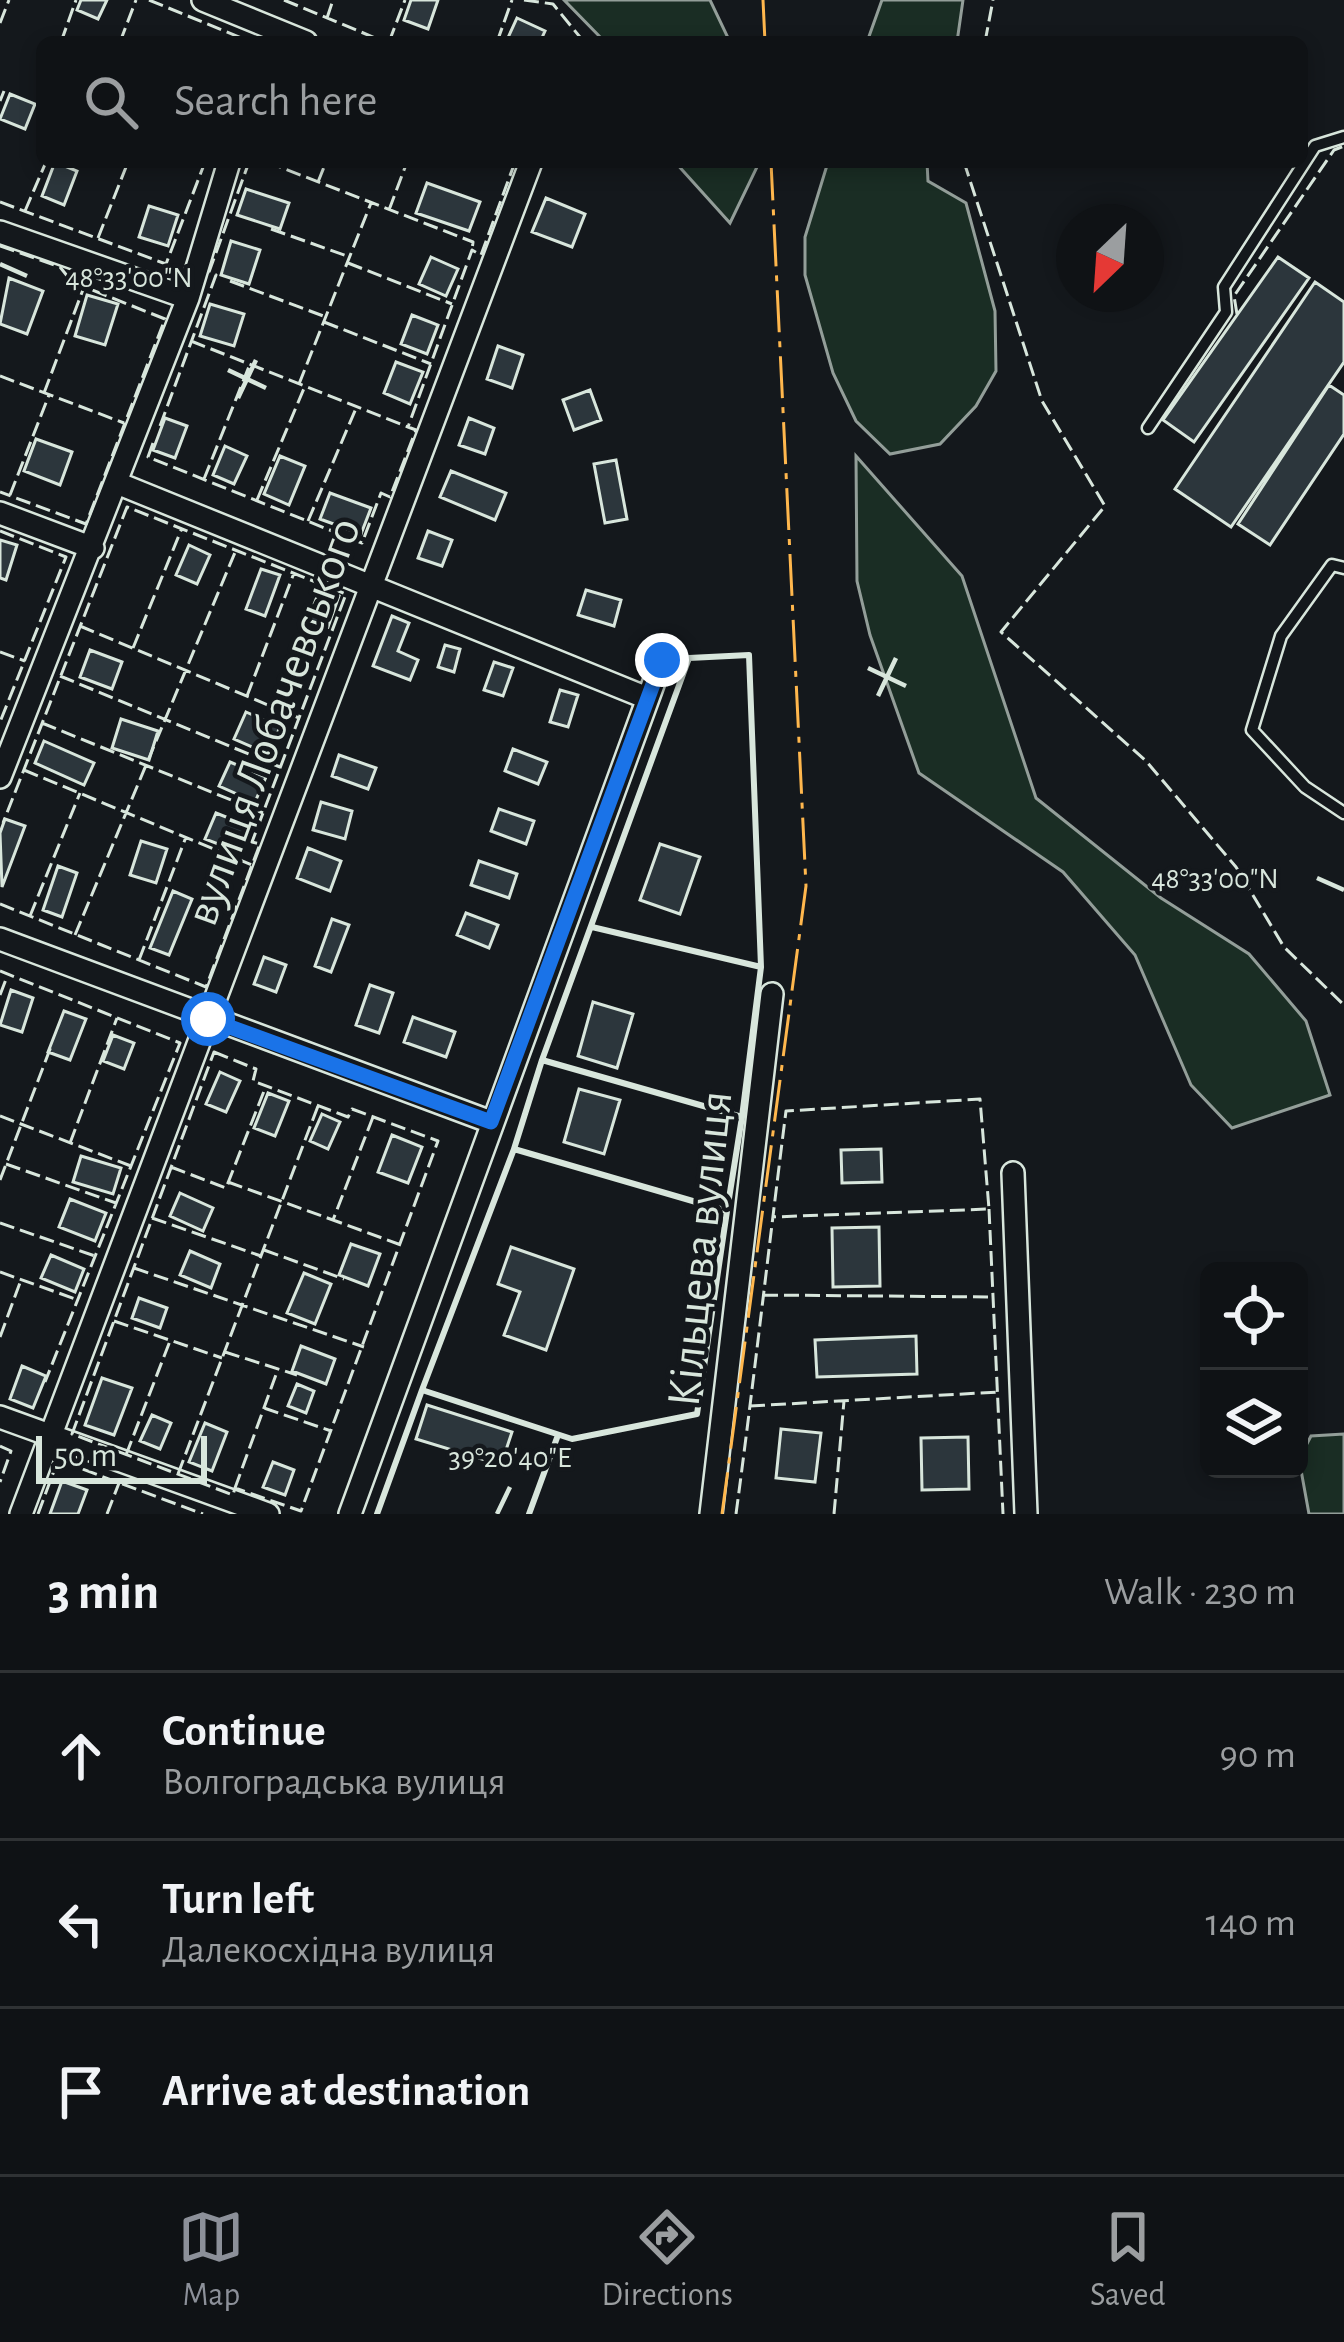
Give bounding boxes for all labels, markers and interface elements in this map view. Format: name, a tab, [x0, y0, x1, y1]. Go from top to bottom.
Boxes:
search box	[36, 36, 1308, 168]
icon: search	[78, 69, 144, 135]
text: Search here	[174, 79, 377, 124]
north arrow	[1056, 204, 1164, 312]
text: 48°33'00"N	[65, 263, 193, 293]
street label: вулиця Лобачевського	[178, 512, 370, 932]
route end	[635, 633, 689, 687]
text: 48°33'00"N	[1151, 864, 1279, 894]
route start	[181, 992, 235, 1046]
street label: Кільцева вулиця	[661, 1089, 741, 1409]
map controls	[1200, 1262, 1308, 1478]
button: locate	[1200, 1262, 1308, 1370]
button: layers	[1200, 1370, 1308, 1478]
scale bar	[36, 1430, 207, 1483]
text: 50 m	[54, 1440, 117, 1473]
text: 39°20'40"E	[449, 1443, 571, 1473]
text: 3 min	[48, 1567, 159, 1618]
text: Walk · 230 m	[1104, 1573, 1296, 1612]
text: Continue	[162, 1709, 326, 1754]
icon: ahead	[48, 1723, 114, 1789]
text: 90 m	[1219, 1736, 1296, 1775]
text: Волгоградська вулиця	[162, 1763, 506, 1802]
text: Turn left	[162, 1877, 314, 1922]
icon: left	[48, 1891, 114, 1957]
text: 140 m	[1206, 1904, 1296, 1943]
text: Далекосхідна вулиця	[162, 1931, 495, 1970]
icon: arrive	[48, 2059, 114, 2125]
text: Arrive at destination	[162, 2069, 530, 2114]
tab: Map	[178, 2204, 244, 2316]
tab: Directions	[601, 2204, 733, 2316]
tab: Saved	[1090, 2204, 1165, 2316]

